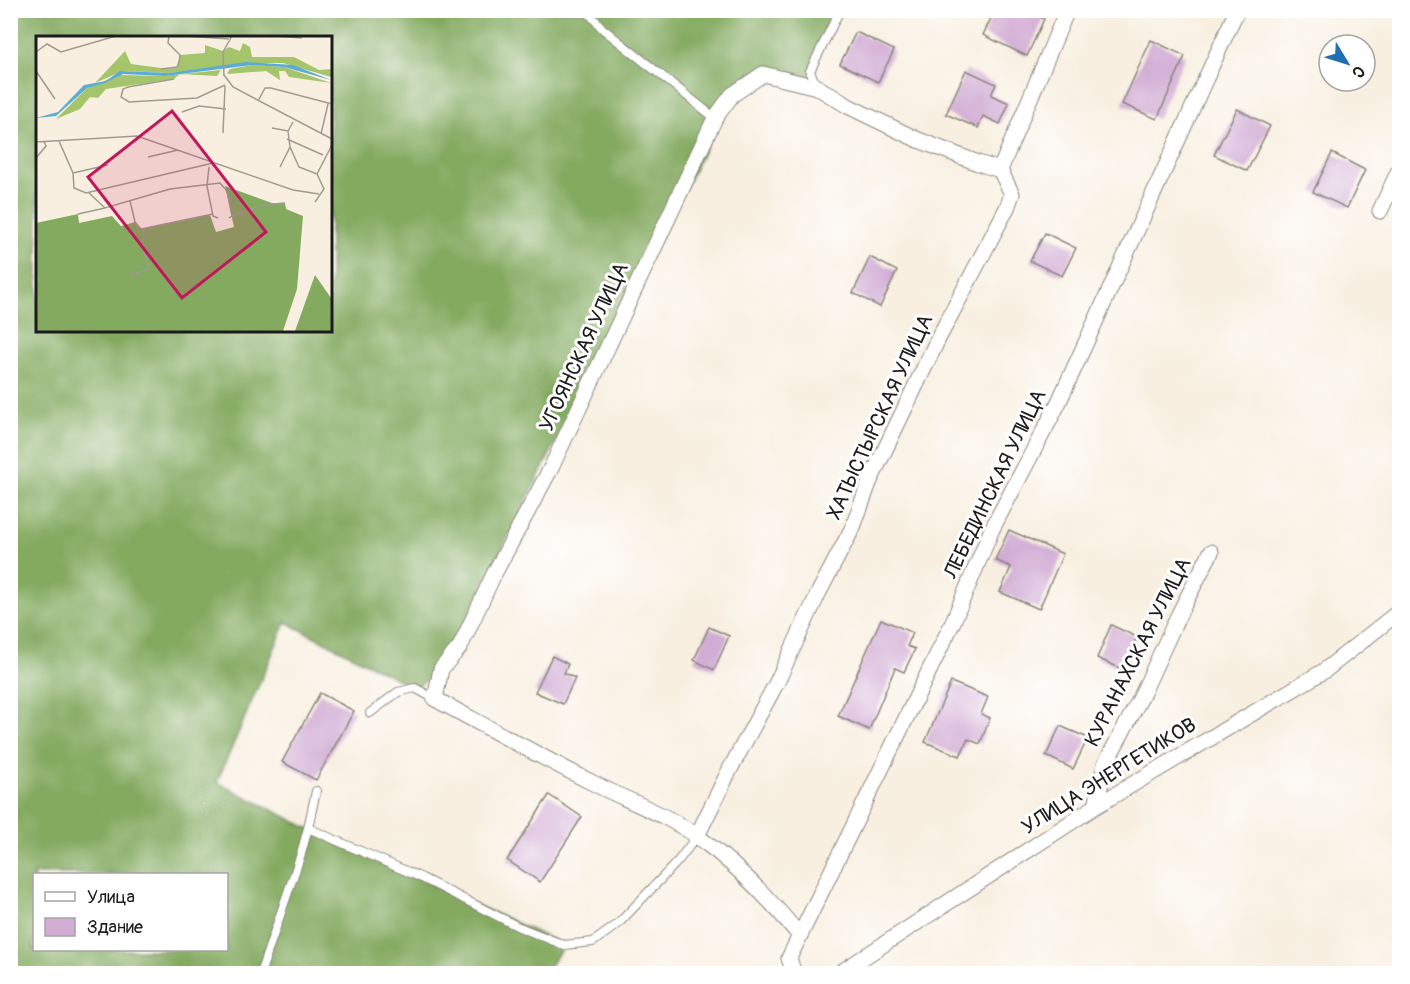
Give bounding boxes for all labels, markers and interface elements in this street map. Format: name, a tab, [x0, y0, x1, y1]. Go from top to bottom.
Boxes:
north arrow	[1317, 33, 1377, 93]
inset map	[36, 36, 332, 332]
text: С	[1347, 62, 1369, 82]
street label: УГОЯНСКАЯ УЛИЦА	[533, 258, 635, 436]
street label: ХАТЫСТЫРСКАЯ УЛИЦА	[821, 310, 939, 524]
street label: ЛЕБЕДИНСКАЯ УЛИЦА	[937, 385, 1053, 584]
street label: КУРАНАХСКАЯ УЛИЦА	[1079, 553, 1197, 751]
street label: УЛИЦА ЭНЕРГЕТИКОВ	[1017, 711, 1201, 841]
legend	[33, 873, 228, 951]
text: Улица	[87, 886, 135, 909]
text: Здание	[87, 916, 143, 939]

